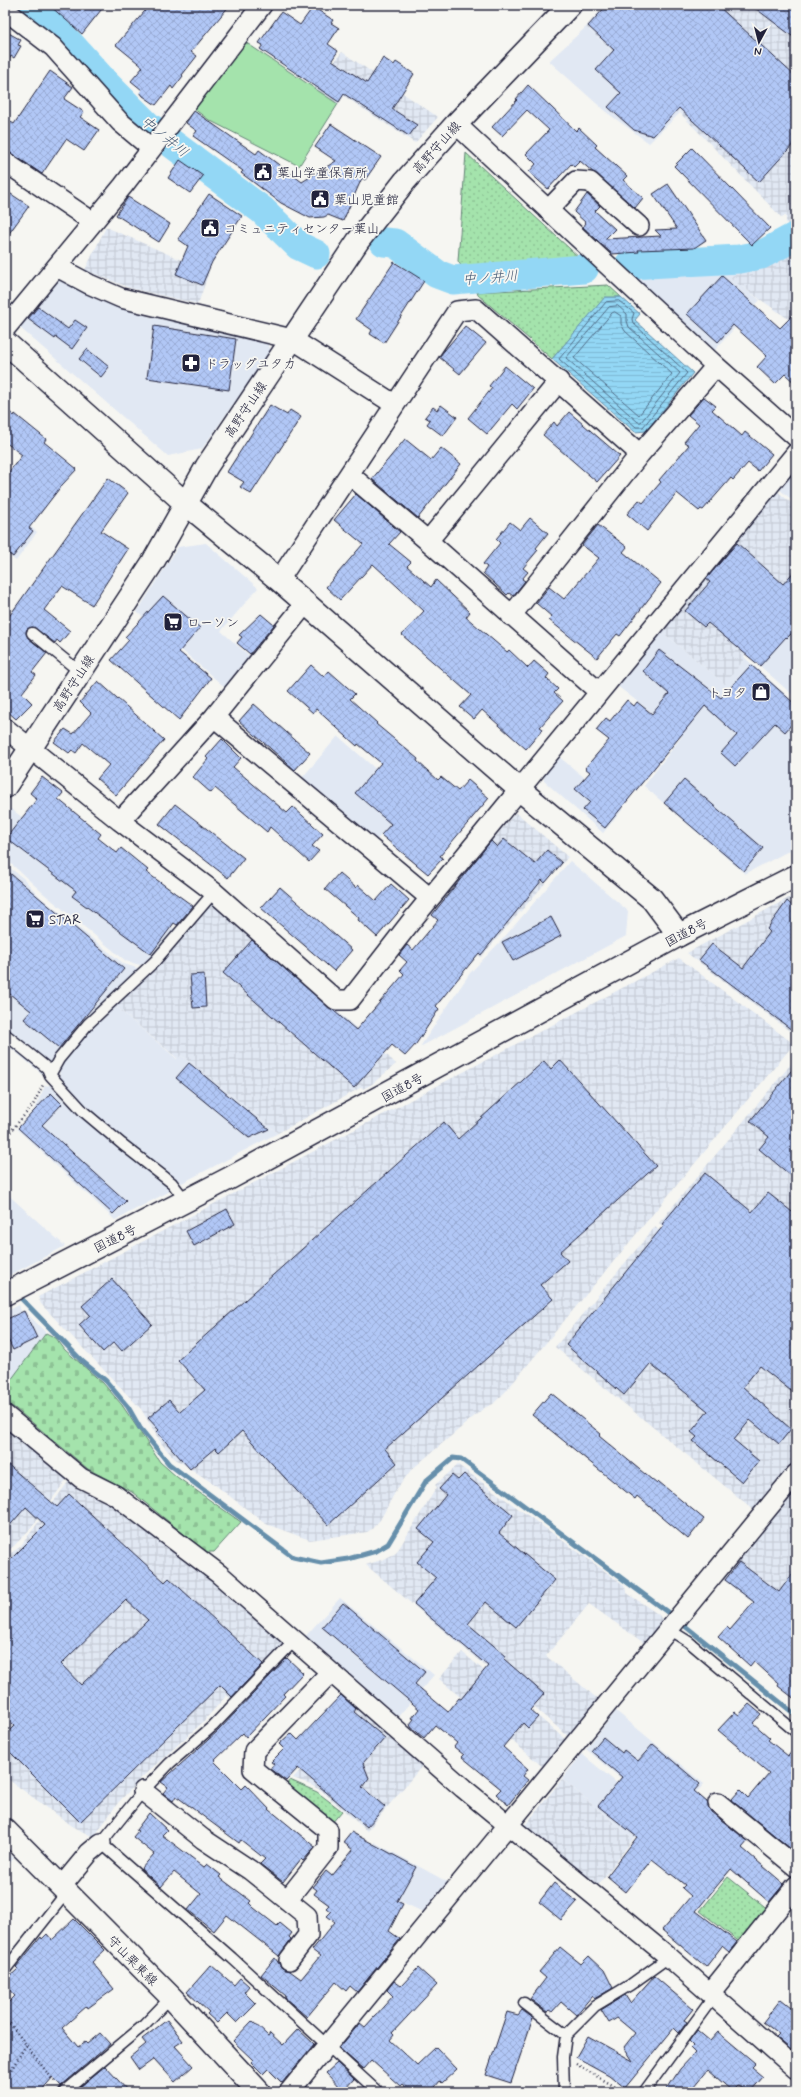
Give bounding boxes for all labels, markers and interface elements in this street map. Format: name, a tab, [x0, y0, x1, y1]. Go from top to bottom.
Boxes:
north arrow	[739, 22, 779, 62]
text: N	[753, 44, 762, 58]
water label: 中ノ井川	[137, 112, 192, 161]
street label: 高野守山線	[409, 117, 466, 178]
public building icon: 葉山学童保育所	[252, 161, 274, 183]
place label: 葉山学童保育所	[277, 165, 368, 182]
public building icon: 葉山児童館	[309, 188, 331, 210]
place label: 葉山児童館	[334, 192, 399, 209]
public building icon: コミュニティセンター葉山	[199, 217, 221, 239]
place label: コミュニティセンター葉山	[224, 221, 379, 238]
water label: 中ノ井川	[462, 267, 519, 289]
pharmacy icon: ドラッグユタカ	[180, 352, 202, 374]
place label: ドラッグユタカ	[205, 356, 296, 373]
street label: 高野守山線	[221, 377, 272, 442]
supermarket icon: ローソン	[162, 611, 184, 633]
place label: ローソン	[187, 615, 239, 632]
street label: 高野守山線	[49, 651, 100, 716]
shop icon: トヨタ	[750, 681, 772, 703]
place label: トヨタ	[708, 685, 747, 702]
supermarket icon: STAR	[24, 908, 46, 930]
place label: STAR	[49, 912, 81, 929]
street label: 国道8号	[662, 915, 711, 952]
street label: 国道8号	[378, 1070, 427, 1107]
street label: 国道8号	[91, 1221, 140, 1257]
street label: 守山栗東線	[103, 1932, 162, 1991]

